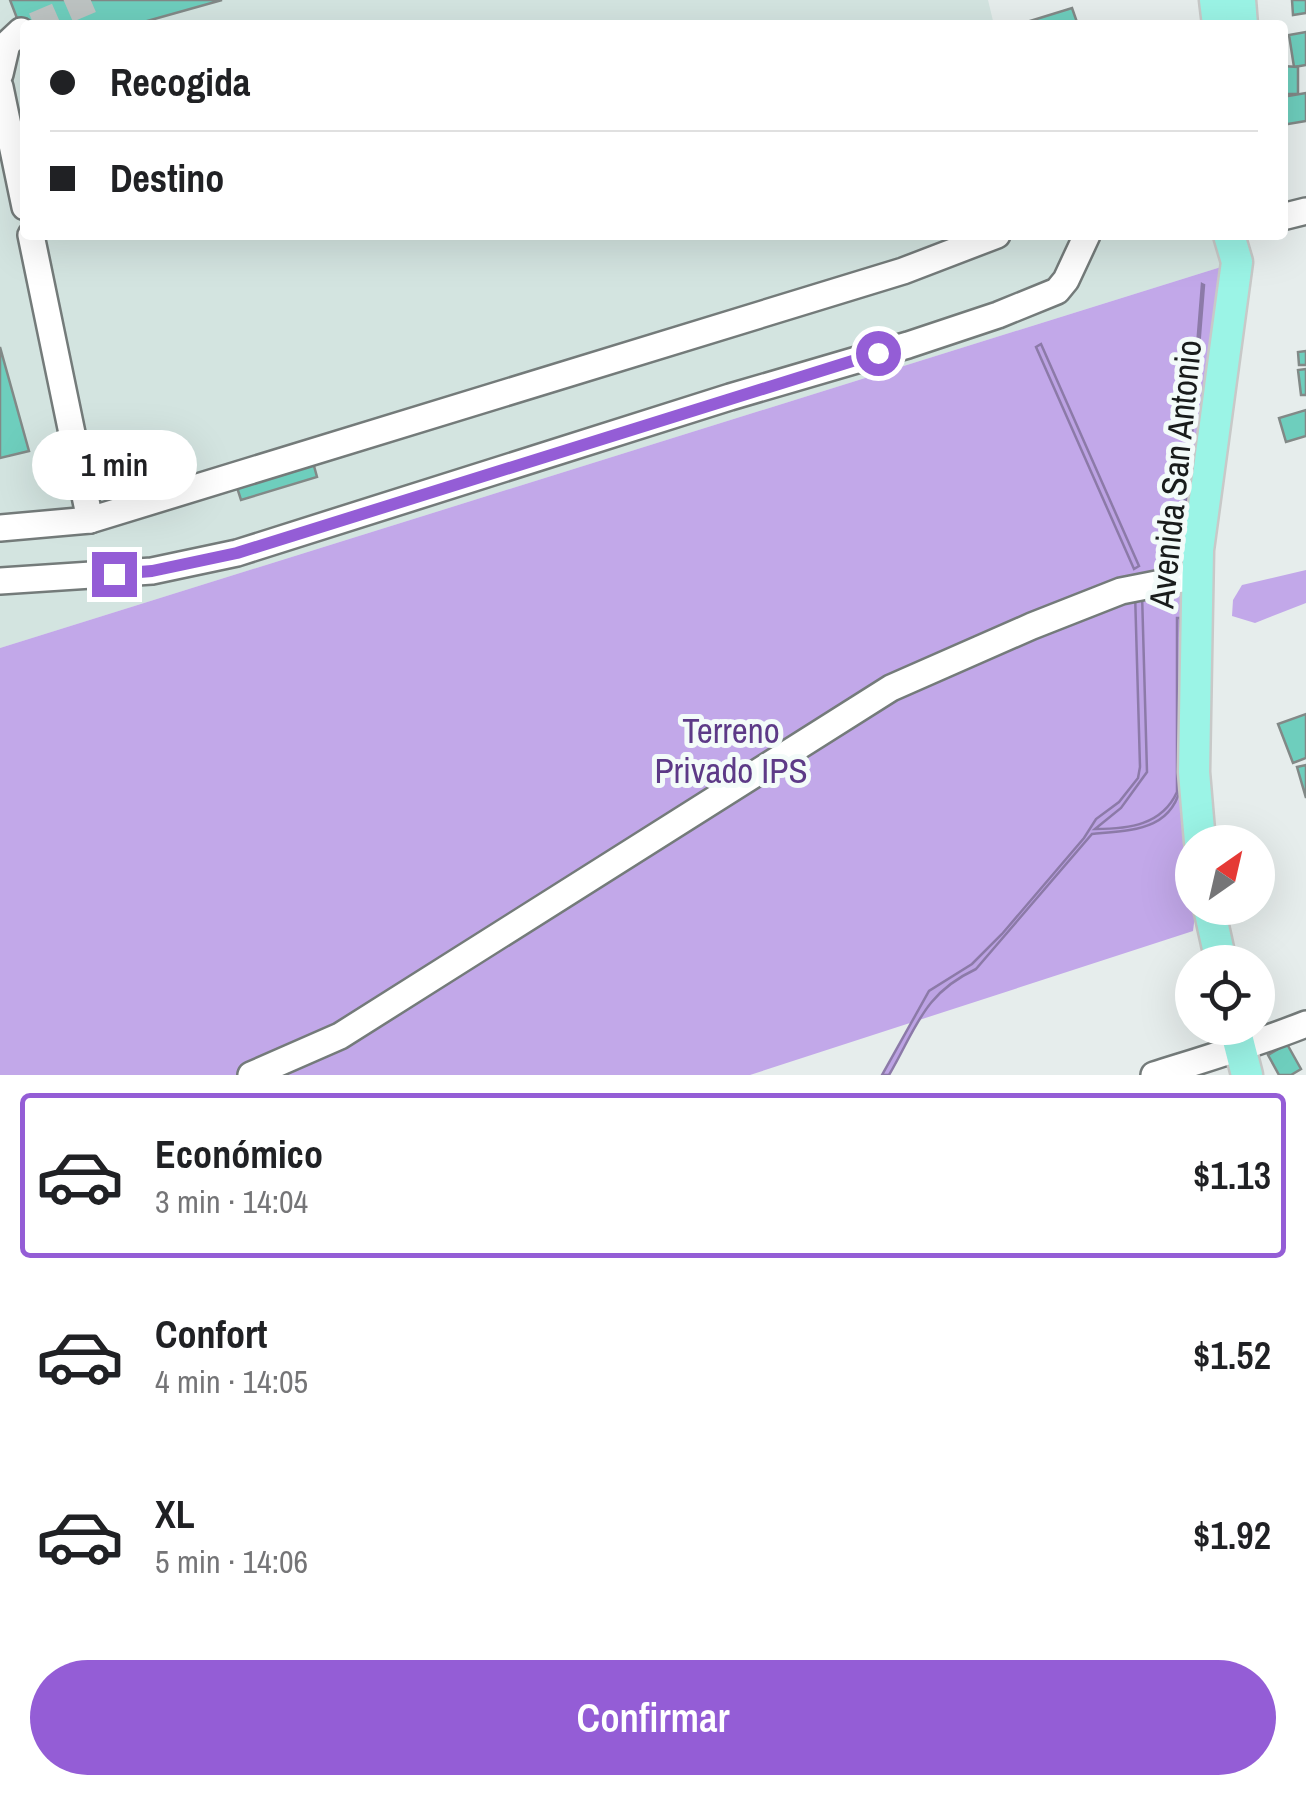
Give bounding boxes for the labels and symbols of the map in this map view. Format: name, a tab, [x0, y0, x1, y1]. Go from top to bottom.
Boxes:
route start	[856, 331, 901, 376]
street label: Avenida San Antonio	[1137, 338, 1212, 611]
callout: 1 min	[32, 429, 196, 499]
route end	[92, 552, 137, 597]
park label: Terreno Privado IPS	[654, 707, 808, 794]
north arrow	[1175, 825, 1275, 925]

